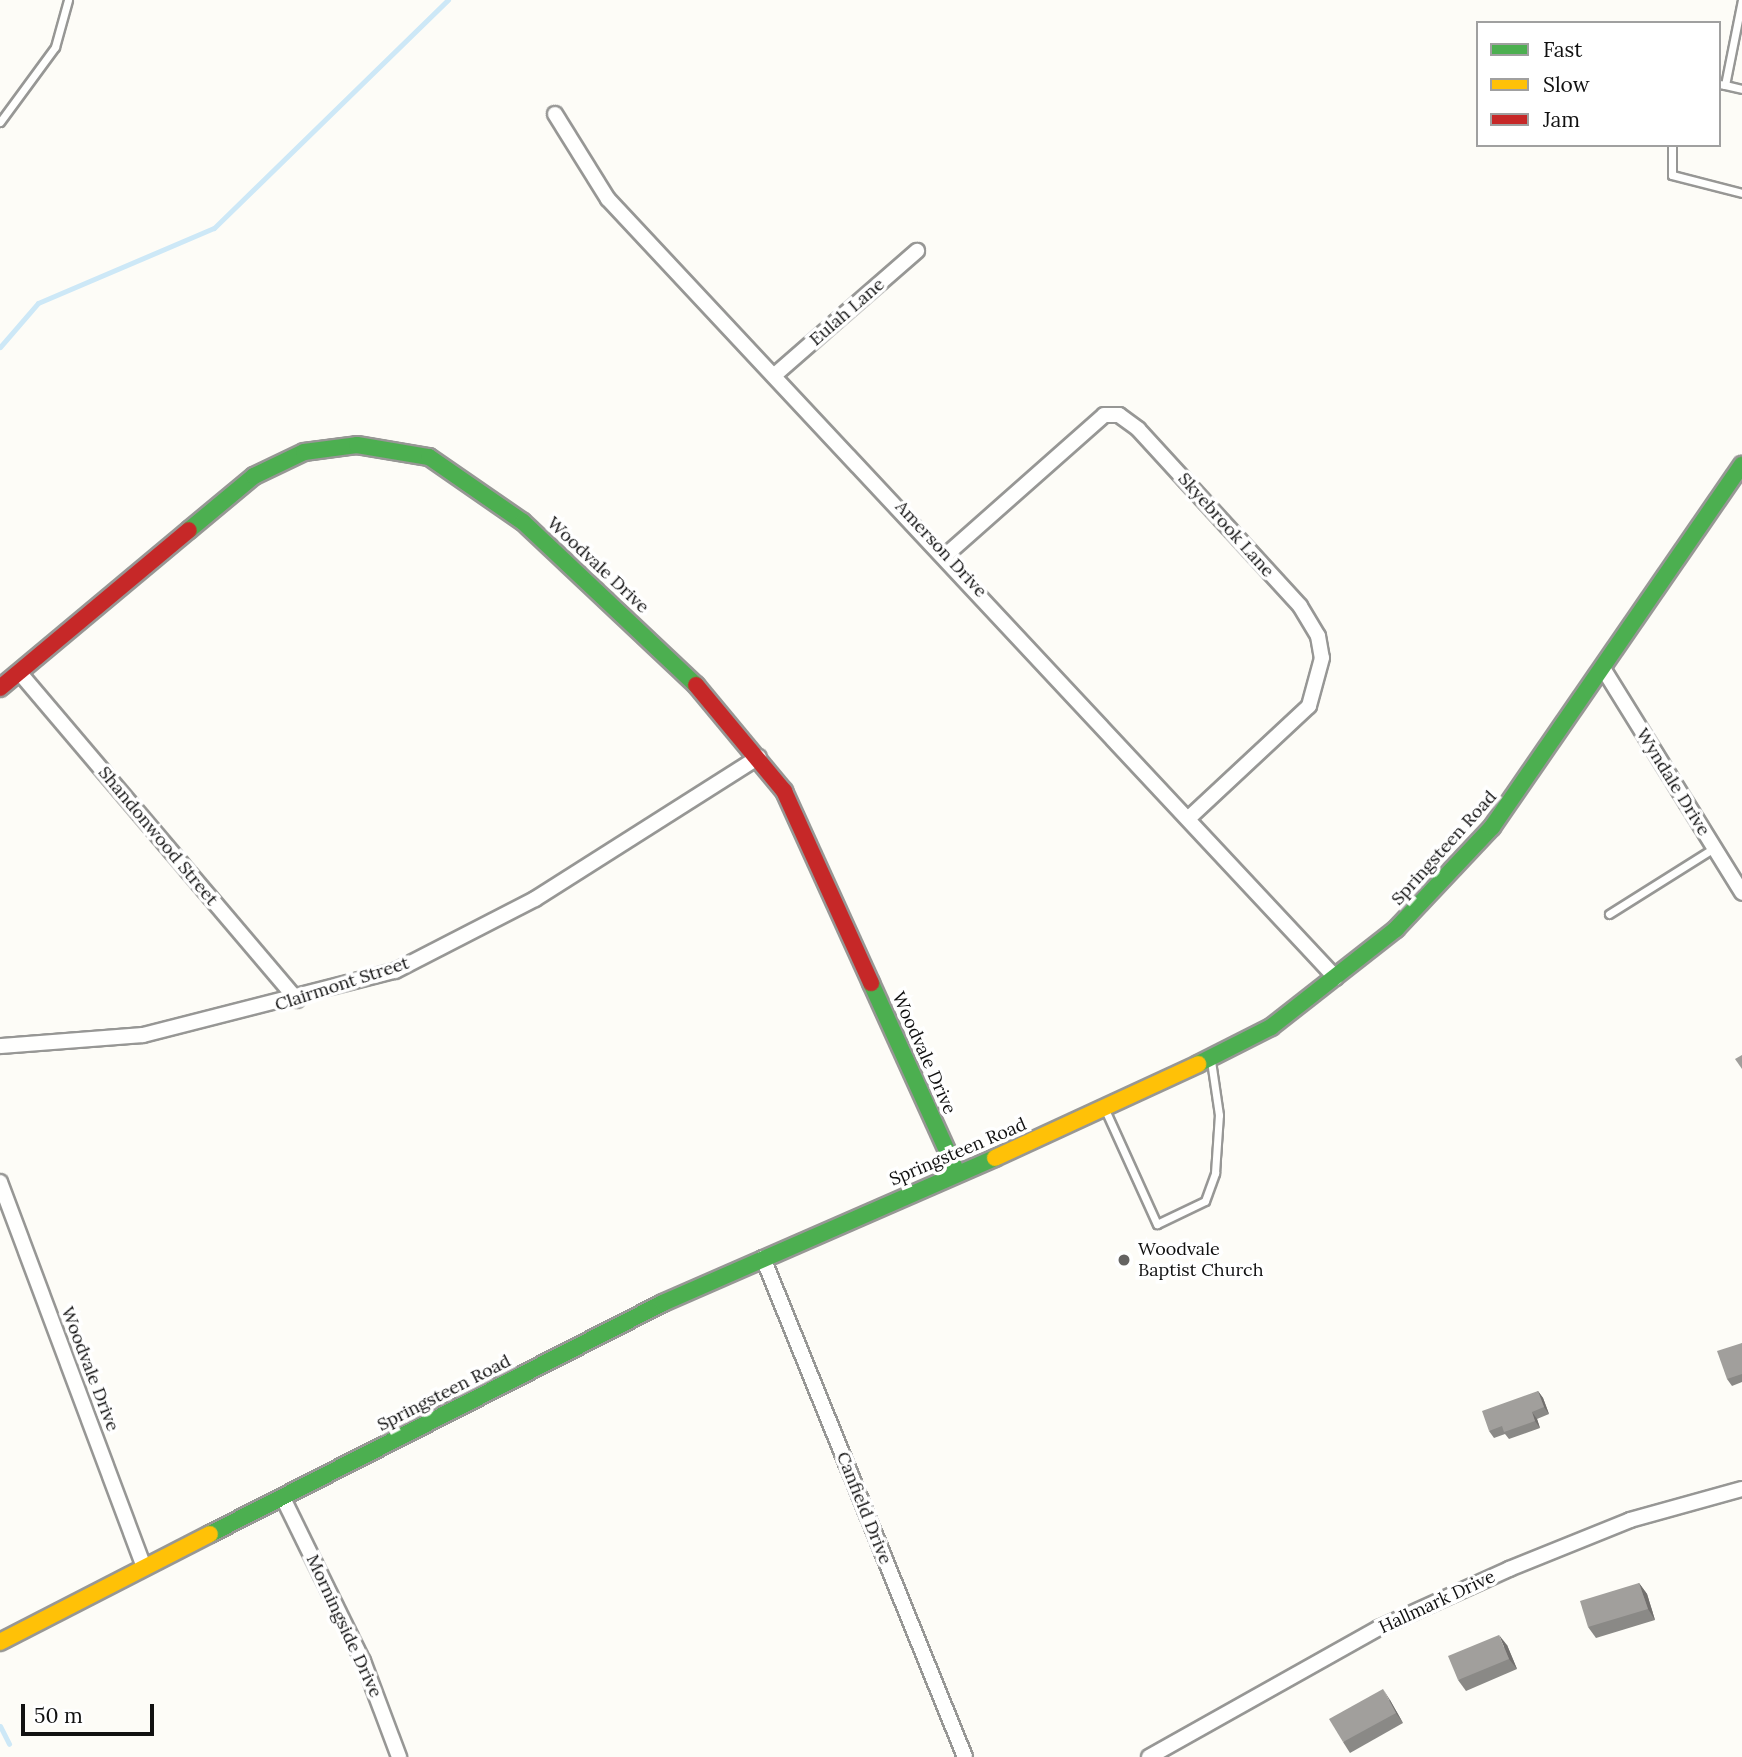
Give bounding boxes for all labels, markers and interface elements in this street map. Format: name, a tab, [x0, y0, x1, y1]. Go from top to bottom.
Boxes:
legend	[1476, 21, 1721, 147]
text: Fast	[1543, 36, 1582, 63]
text: Slow	[1543, 71, 1590, 98]
text: Jam	[1543, 106, 1580, 133]
street label: Eulah Lane	[805, 274, 889, 350]
street label: Skyebrook Lane	[1173, 468, 1279, 582]
street label: Amerson Drive	[891, 496, 991, 602]
street label: Woodvale Drive	[543, 512, 653, 618]
street label: Wyndale Drive	[1631, 724, 1715, 840]
street label: Shandonwood Street	[94, 762, 222, 910]
street label: Springsteen Road	[1387, 786, 1501, 910]
street label: Clairmont Street	[272, 952, 412, 1016]
street label: Woodvale Drive	[887, 989, 961, 1117]
street label: Springsteen Road	[886, 1113, 1030, 1191]
place label: Woodvale Baptist Church	[1138, 1239, 1263, 1282]
marker: Woodvale Baptist Church	[1116, 1252, 1132, 1268]
street label: Woodvale Drive	[56, 1304, 124, 1434]
street label: Springsteen Road	[374, 1350, 514, 1436]
street label: Canfield Drive	[832, 1449, 896, 1567]
street label: Morningside Drive	[301, 1551, 387, 1701]
street label: Hallmark Drive	[1376, 1566, 1498, 1638]
scale bar	[24, 1690, 158, 1734]
text: 50 m	[34, 1702, 83, 1729]

